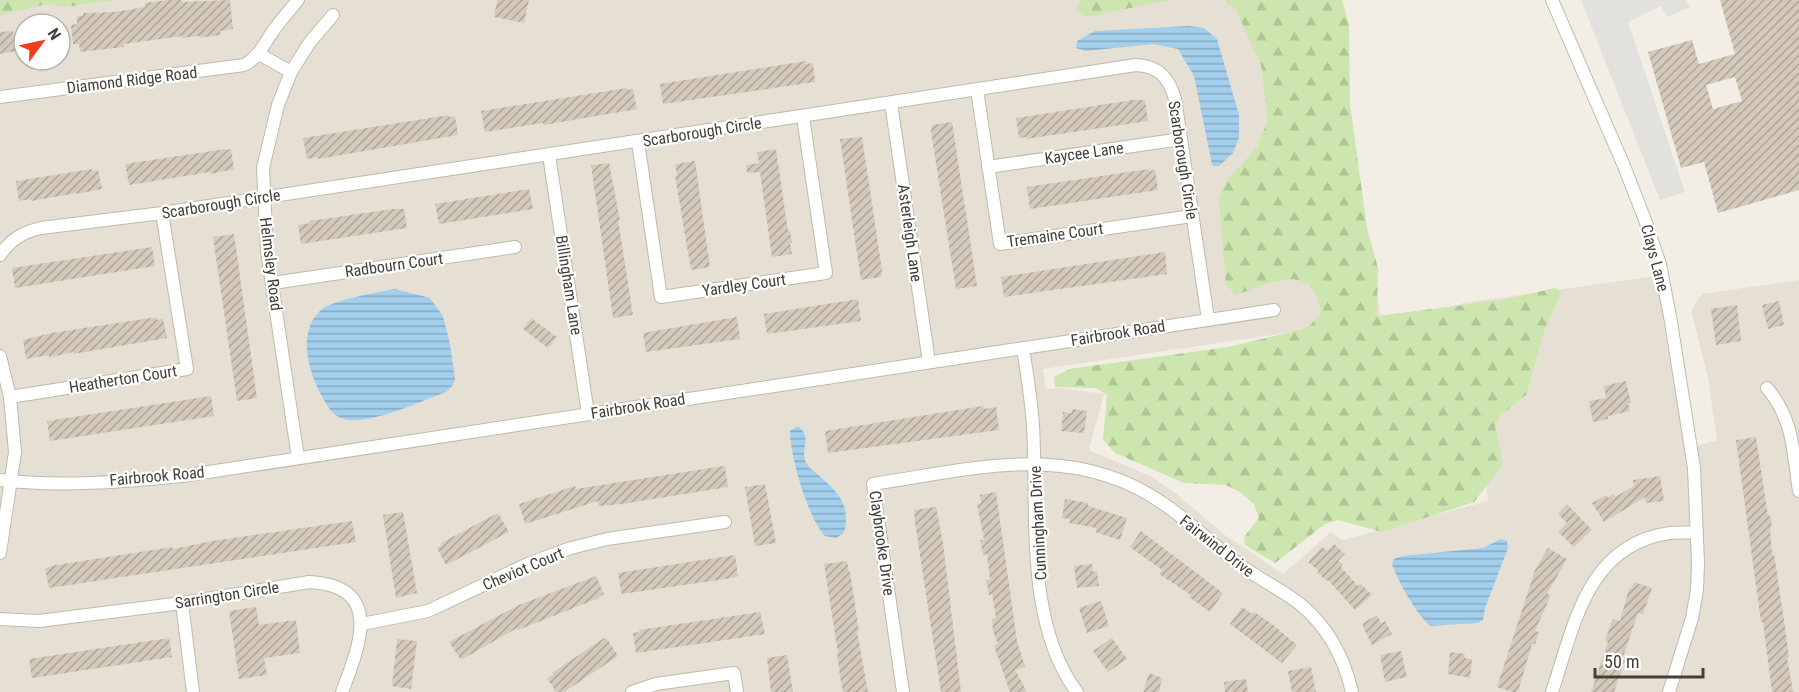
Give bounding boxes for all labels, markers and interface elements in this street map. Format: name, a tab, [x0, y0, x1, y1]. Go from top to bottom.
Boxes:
north arrow	[12, 12, 72, 72]
text: N	[44, 25, 65, 43]
street label: Diamond Ridge Road	[66, 63, 198, 97]
street label: Scarborough Circle	[1164, 99, 1202, 221]
street label: Scarborough Circle	[641, 113, 763, 151]
street label: Kaycee Lane	[1043, 138, 1125, 168]
street label: Asterleigh Lane	[894, 183, 926, 283]
street label: Scarborough Circle	[160, 185, 282, 223]
street label: Helmsley Road	[256, 216, 286, 312]
street label: Tremaine Court	[1006, 219, 1105, 251]
street label: Clays Lane	[1637, 222, 1673, 294]
street label: Billingham Lane	[552, 234, 586, 336]
street label: Radbourn Court	[344, 249, 445, 281]
street label: Yardley Court	[701, 270, 787, 300]
street label: Fairbrook Road	[1069, 316, 1167, 350]
street label: Heatherton Court	[68, 361, 179, 397]
street label: Fairbrook Road	[589, 389, 687, 423]
street label: Fairbrook Road	[109, 462, 205, 490]
street label: Cunningham Drive	[1026, 465, 1050, 581]
street label: Claybrooke Drive	[865, 489, 899, 597]
street label: Fairwind Drive	[1176, 511, 1258, 581]
street label: Cheviot Court	[480, 543, 567, 595]
street label: Sarrington Circle	[174, 577, 280, 613]
scale bar	[1595, 641, 1703, 679]
text: 50 m	[1604, 651, 1639, 672]

